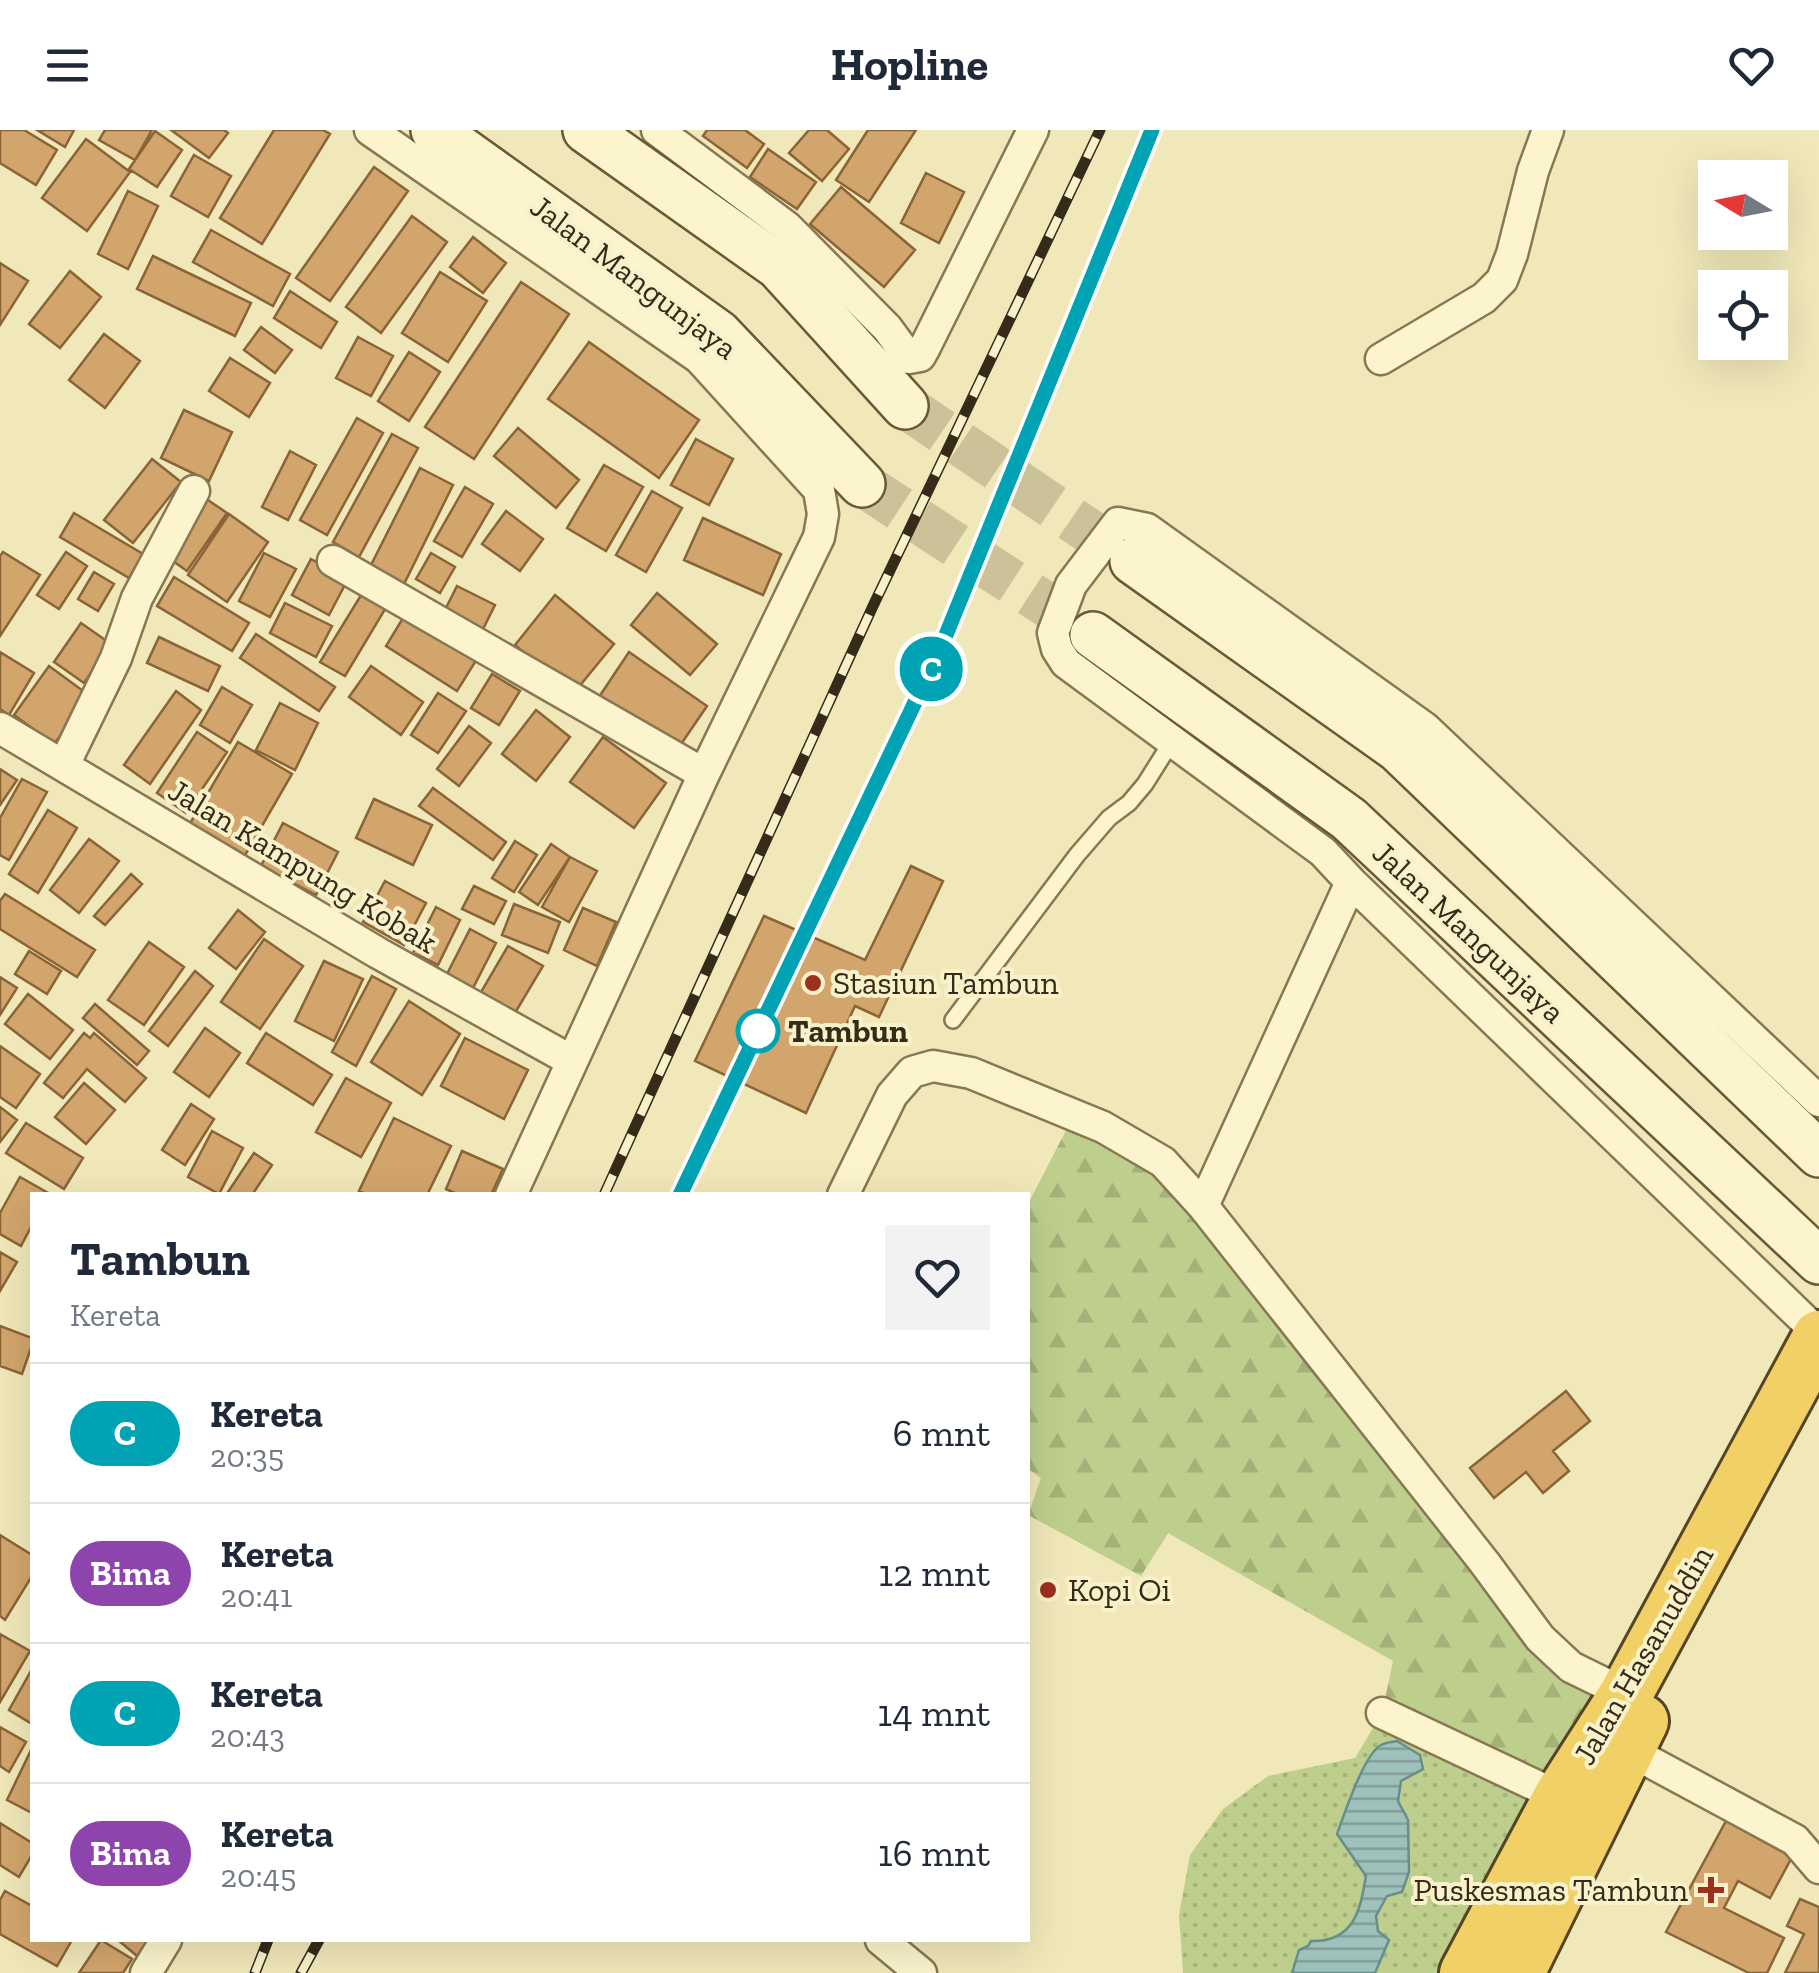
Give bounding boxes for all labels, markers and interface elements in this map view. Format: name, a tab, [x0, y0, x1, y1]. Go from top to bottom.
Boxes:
icon: menu	[40, 38, 95, 93]
text: Hopline	[831, 38, 988, 92]
icon: heart	[1724, 38, 1779, 93]
north arrow	[1698, 160, 1788, 250]
map controls	[1698, 160, 1788, 360]
street label: Jalan Mangunjaya	[523, 187, 745, 367]
button: locate	[1698, 270, 1788, 360]
line badge: C	[898, 636, 964, 702]
text: C	[920, 648, 942, 690]
street label: Jalan Kampung Kobak	[162, 771, 444, 961]
street label: Jalan Mangunjaya	[1365, 833, 1573, 1031]
place label: Stasiun Tambun	[833, 964, 1059, 1002]
marker: Stasiun Tambun	[802, 972, 824, 994]
marker: Tambun	[737, 1010, 779, 1052]
place label: Tambun	[788, 1012, 908, 1050]
button: heart	[885, 1225, 990, 1330]
text: Tambun	[70, 1230, 250, 1287]
text: Kereta	[70, 1296, 161, 1334]
text: Kereta	[210, 1391, 323, 1437]
text: 6 mnt	[893, 1410, 990, 1456]
text: C	[114, 1412, 136, 1454]
text: 20:35	[210, 1437, 284, 1475]
text: Kereta	[221, 1531, 334, 1577]
street label: Jalan Hasanuddin	[1565, 1538, 1721, 1771]
text: 12 mnt	[879, 1550, 990, 1596]
text: Bima	[90, 1552, 171, 1594]
place label: Kopi Oi	[1068, 1571, 1170, 1609]
text: 20:41	[221, 1577, 292, 1615]
marker: Kopi Oi	[1037, 1579, 1059, 1601]
text: Kereta	[210, 1671, 323, 1717]
text: 14 mnt	[878, 1690, 990, 1736]
text: C	[114, 1692, 136, 1734]
text: 20:43	[210, 1717, 285, 1755]
text: Kereta	[221, 1811, 334, 1857]
text: 16 mnt	[878, 1830, 990, 1876]
text: Bima	[90, 1832, 171, 1874]
text: 20:45	[221, 1857, 296, 1895]
place label: Puskesmas Tambun	[1413, 1871, 1689, 1909]
marker: Puskesmas Tambun	[1698, 1877, 1724, 1903]

